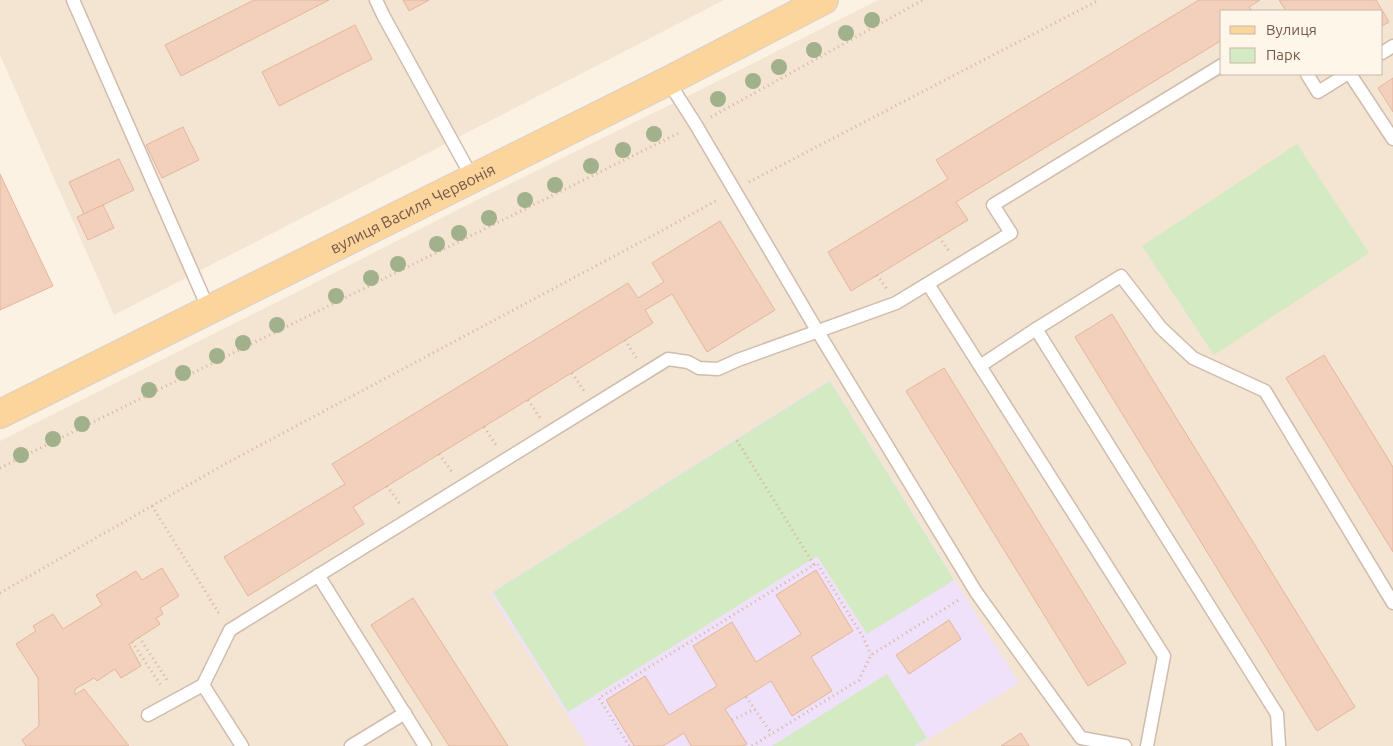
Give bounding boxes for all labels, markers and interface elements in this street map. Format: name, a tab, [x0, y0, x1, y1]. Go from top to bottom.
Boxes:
legend	[1220, 10, 1383, 75]
text: Вулиця	[1266, 21, 1317, 38]
text: Парк	[1266, 46, 1301, 63]
street label: вулиця Василя Червонія	[327, 160, 498, 257]

